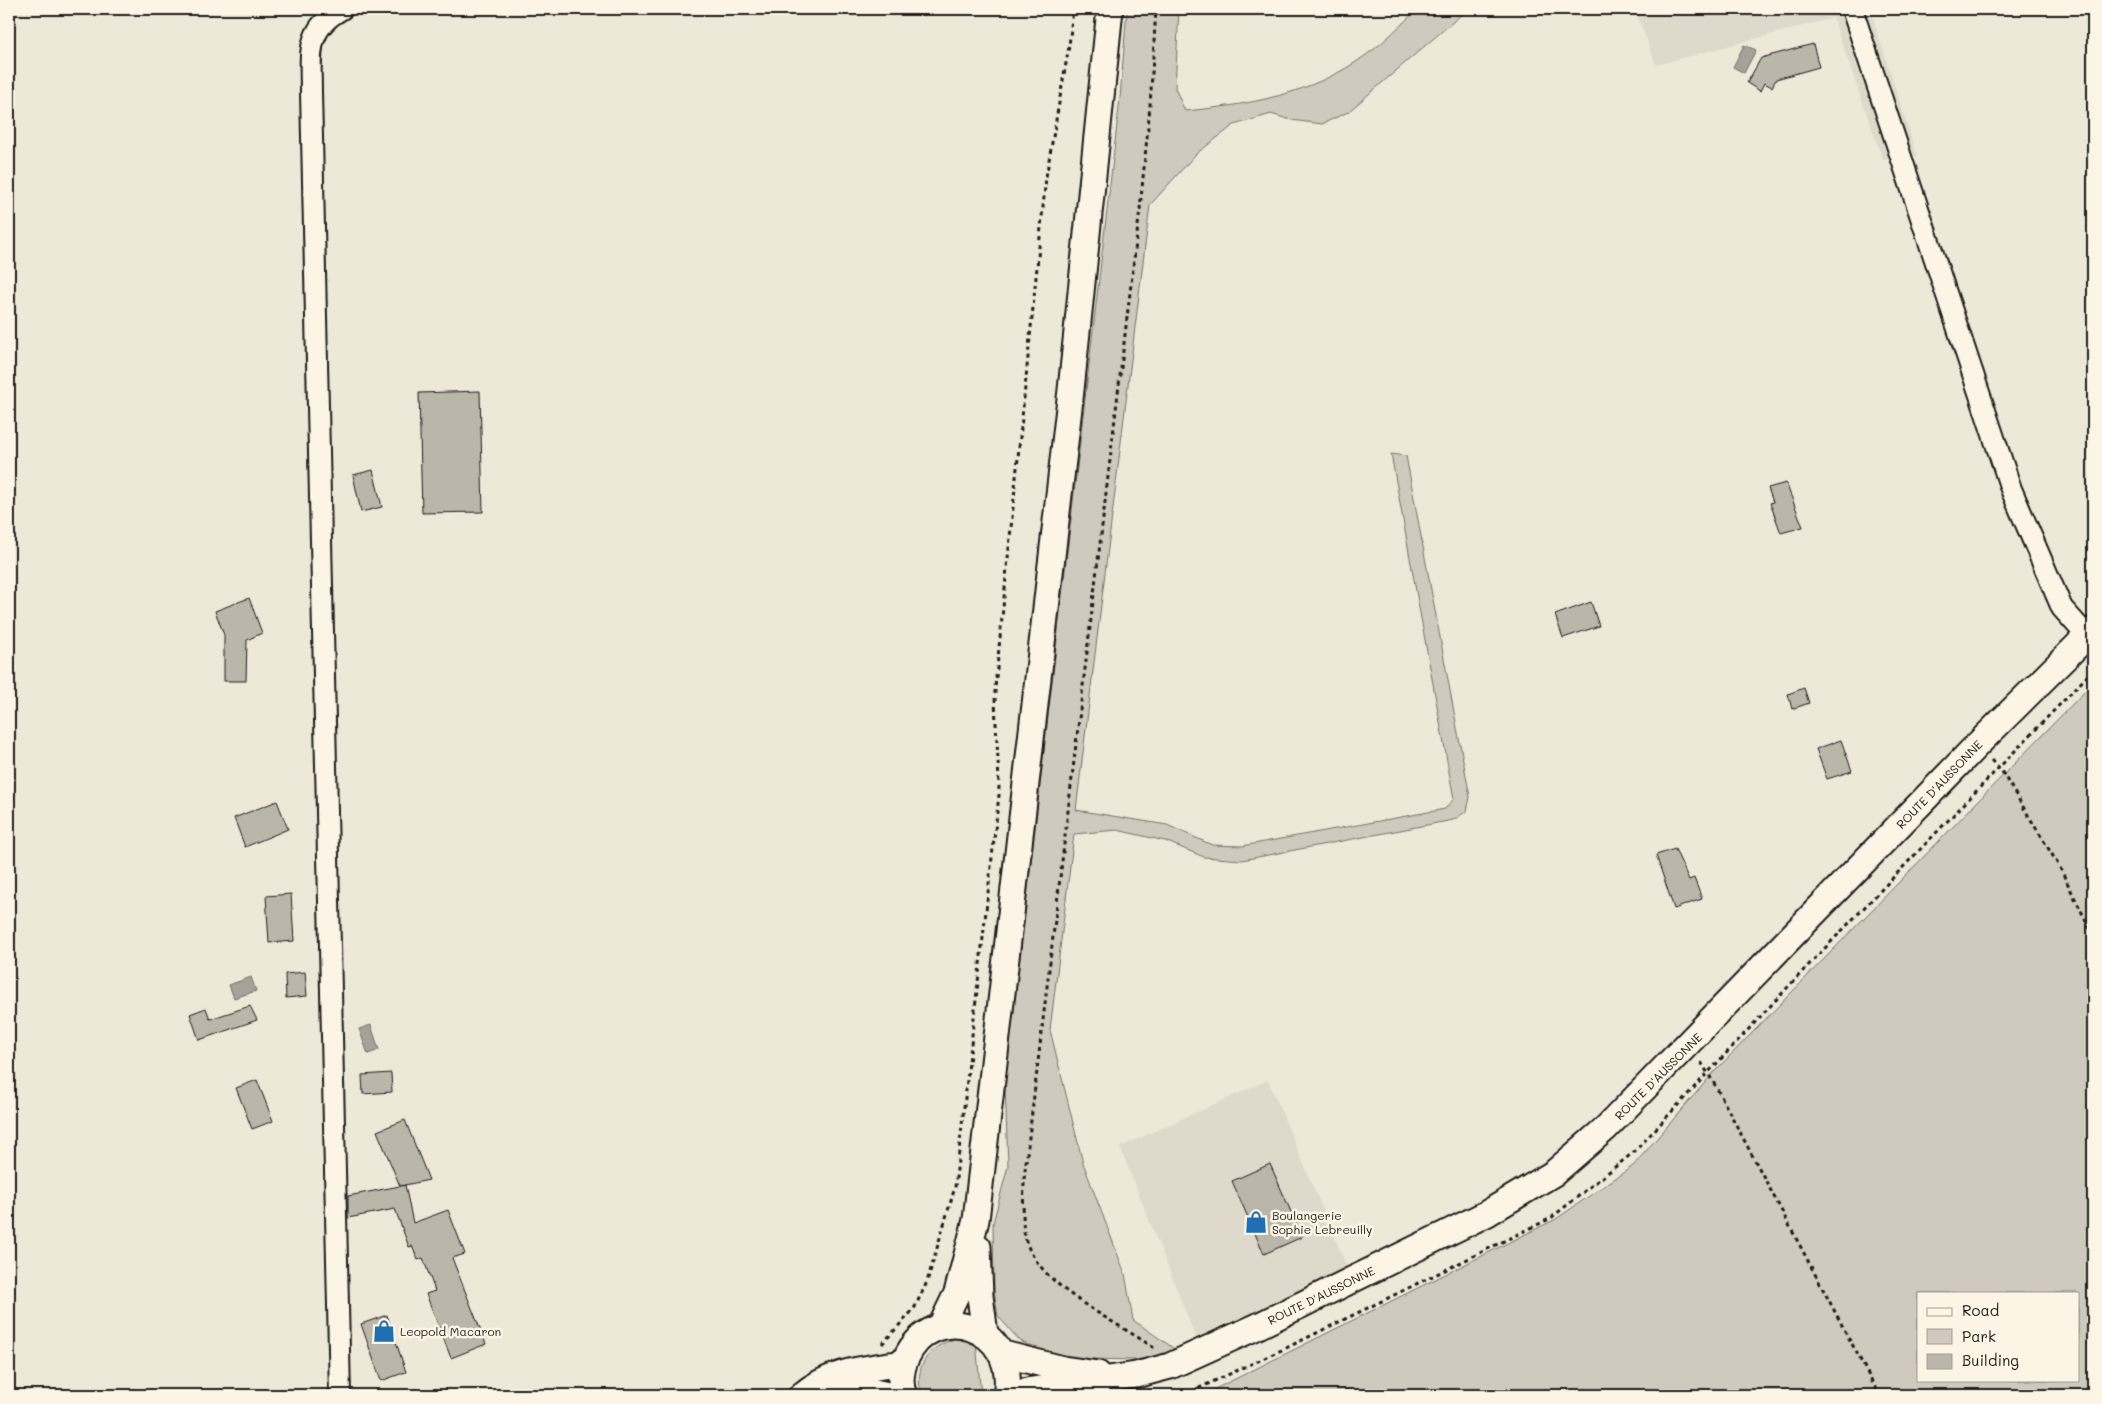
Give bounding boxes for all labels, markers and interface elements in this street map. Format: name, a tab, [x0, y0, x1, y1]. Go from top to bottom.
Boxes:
street label: ROUTE D'AUSSONNE	[1892, 736, 1986, 832]
street label: ROUTE D'AUSSONNE	[1611, 1029, 1705, 1123]
place label: Boulangerie Sophie Lebreuilly	[1272, 1207, 1372, 1237]
shop icon: Boulangerie Sophie Lebreuilly	[1243, 1209, 1269, 1235]
street label: ROUTE D'AUSSONNE	[1265, 1262, 1377, 1328]
legend	[1917, 1292, 2080, 1382]
text: Road	[1962, 1300, 1999, 1320]
shop icon: Leopold Macaron	[371, 1318, 397, 1344]
place label: Leopold Macaron	[400, 1323, 501, 1339]
text: Park	[1962, 1326, 1996, 1346]
text: Building	[1962, 1350, 2019, 1370]

